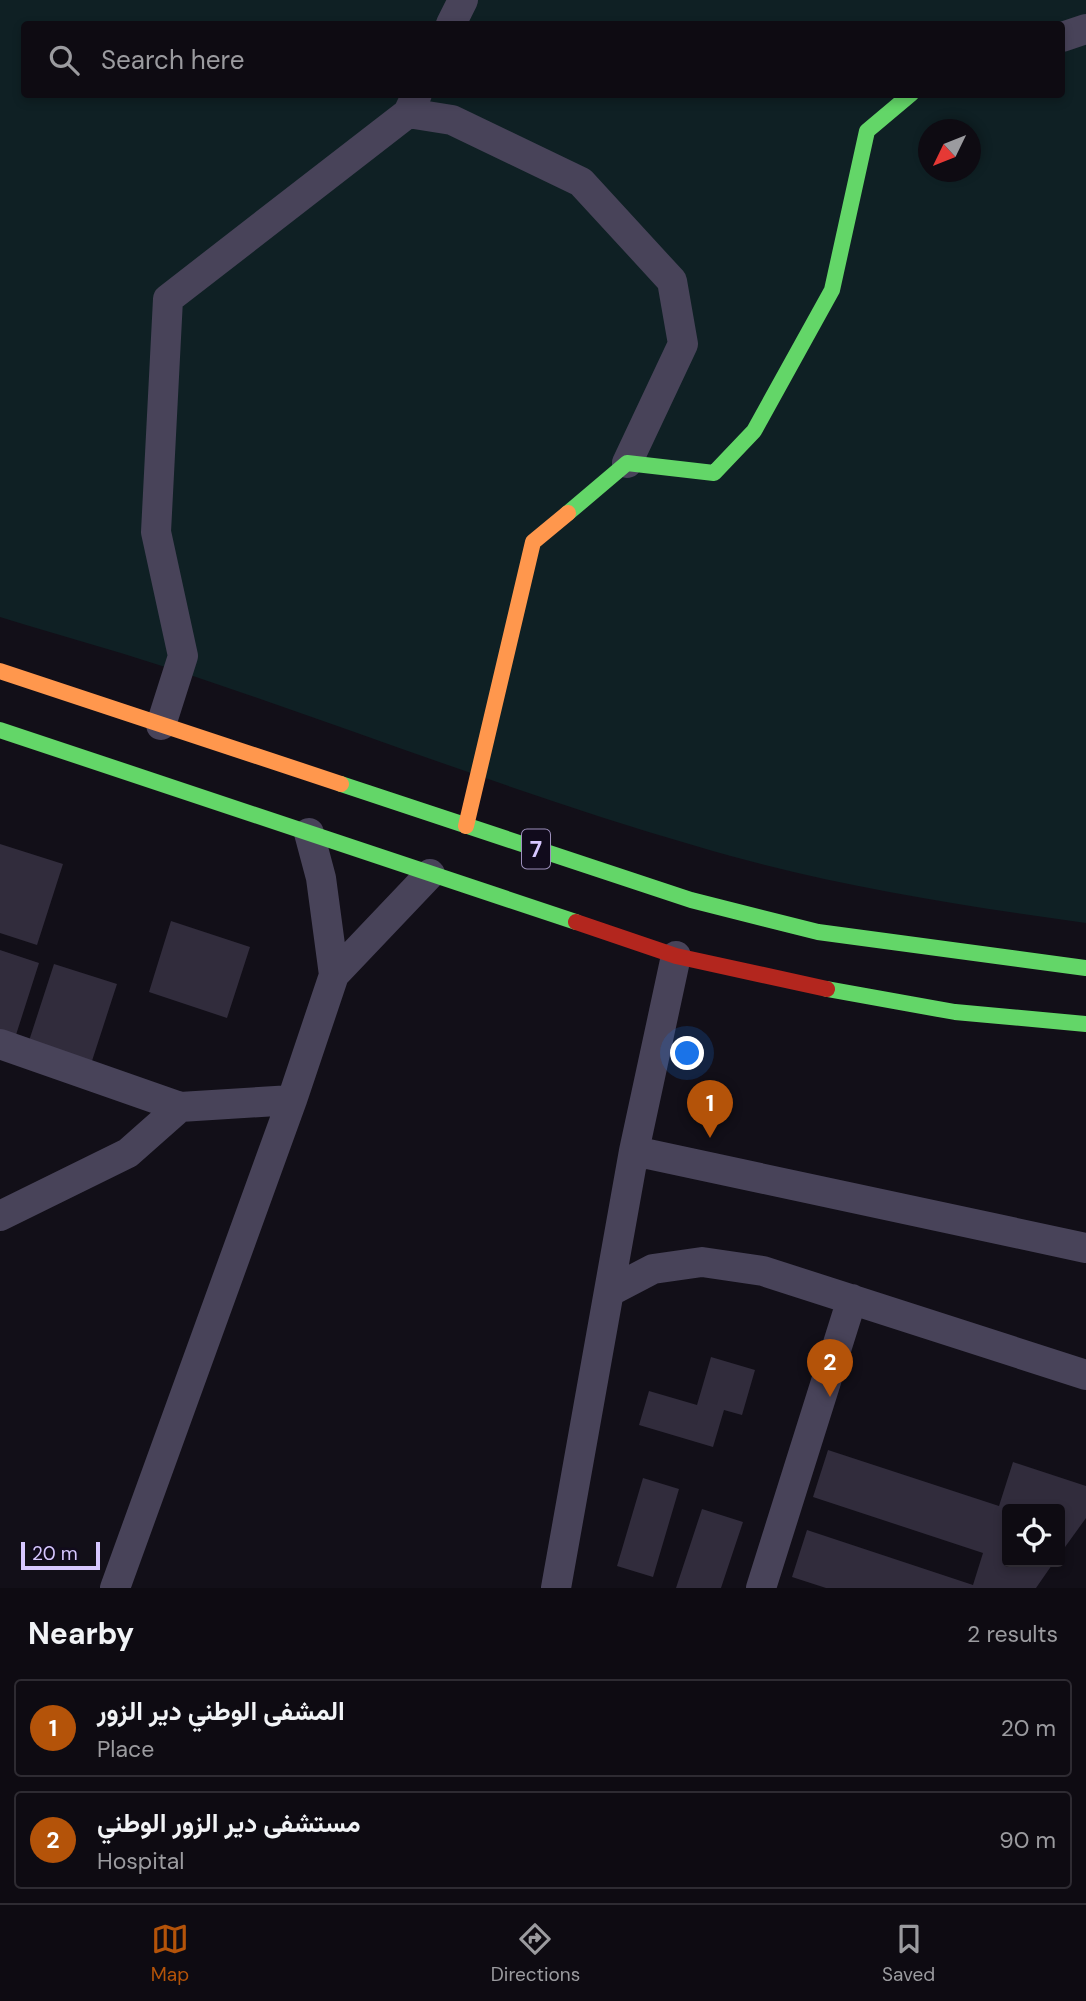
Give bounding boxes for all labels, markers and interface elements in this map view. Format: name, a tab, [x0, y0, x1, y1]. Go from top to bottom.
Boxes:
search box	[21, 21, 1065, 98]
icon: search	[45, 41, 83, 79]
text: Search here	[101, 43, 244, 77]
north arrow	[918, 119, 981, 182]
road number: 7	[522, 830, 550, 869]
your location	[670, 1036, 704, 1070]
pin: 1	[687, 1080, 733, 1138]
pin: 2	[807, 1339, 853, 1397]
map controls	[1002, 1504, 1065, 1567]
button: locate	[1002, 1504, 1065, 1567]
scale bar	[21, 1539, 100, 1571]
text: 20 m	[32, 1541, 78, 1566]
text: Nearby	[28, 1614, 134, 1653]
text: 2 results	[967, 1619, 1058, 1649]
text: المشفى الوطني دير الزور	[97, 1694, 345, 1728]
text: 1	[49, 1713, 57, 1743]
text: 20 m	[1001, 1713, 1056, 1743]
text: Place	[97, 1734, 154, 1764]
text: مستشفى دير الزور الوطني	[97, 1806, 361, 1840]
text: 2	[46, 1825, 60, 1855]
text: 90 m	[999, 1825, 1056, 1855]
text: Hospital	[97, 1846, 184, 1876]
tab: Map	[151, 1920, 189, 1987]
tab: Directions	[491, 1920, 580, 1987]
tab: Saved	[882, 1920, 935, 1987]

